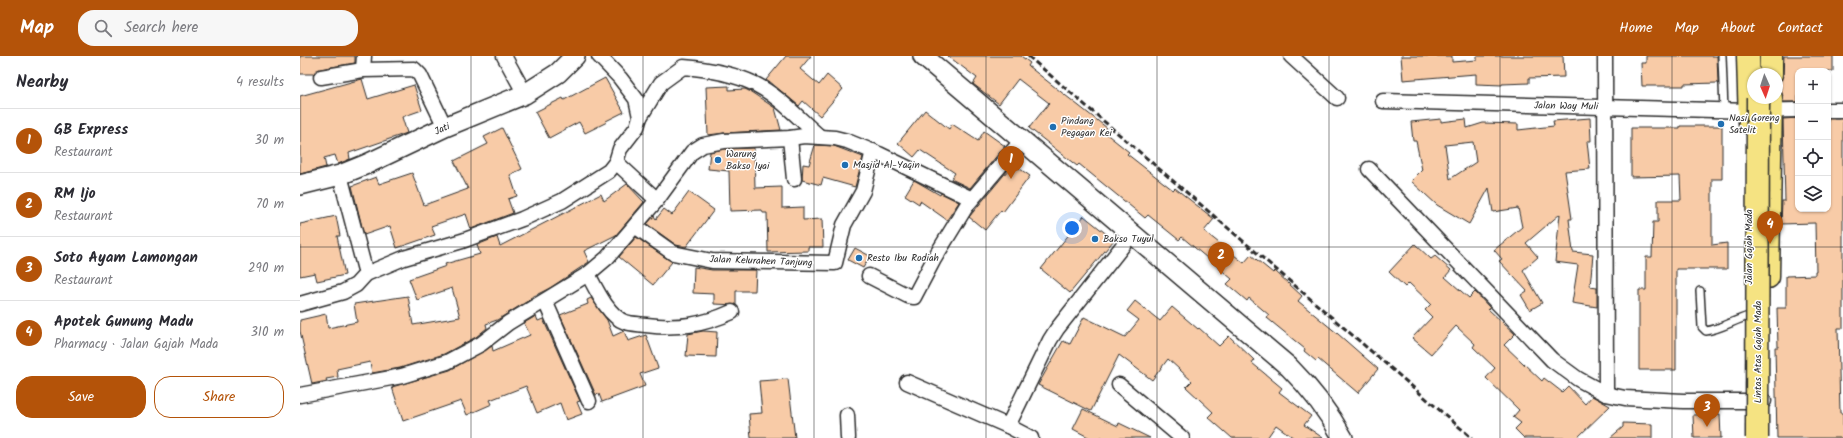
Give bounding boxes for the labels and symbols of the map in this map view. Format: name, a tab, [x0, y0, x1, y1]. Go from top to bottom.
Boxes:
north arrow	[1747, 68, 1783, 104]
street label: Jalan Way Muli	[1534, 97, 1599, 115]
place label: Nasi Goreng Satelit	[1729, 110, 1780, 138]
place label: Pindang Pegagan Kei	[1061, 113, 1113, 141]
street label: Jati	[432, 118, 453, 140]
marker: Nasi Goreng Satelit	[1716, 119, 1726, 129]
marker: Pindang Pegagan Kei	[1048, 122, 1058, 132]
place label: Warung Bakso Iyai	[726, 146, 770, 174]
pin: 1	[998, 146, 1024, 179]
marker: Warung Bakso Iyai	[713, 155, 723, 165]
place label: Masjid Al-Yaqin	[853, 157, 920, 173]
marker: Masjid Al-Yaqin	[840, 160, 850, 170]
street label: Jalan Gajah Mada	[1741, 209, 1757, 285]
pin: 4	[1757, 211, 1783, 244]
your location	[1062, 218, 1082, 238]
place label: Bakso Tuyul	[1103, 231, 1154, 247]
marker: Bakso Tuyul	[1090, 234, 1100, 244]
pin: 2	[1208, 242, 1234, 275]
place label: Resto Ibu Rodiah	[867, 250, 939, 266]
street label: Jalan Kelurahen Tanjung	[709, 251, 813, 271]
marker: Resto Ibu Rodiah	[854, 253, 864, 263]
street label: Lintas Atas Gajah Mada	[1750, 300, 1766, 403]
pin: 3	[1694, 394, 1720, 427]

